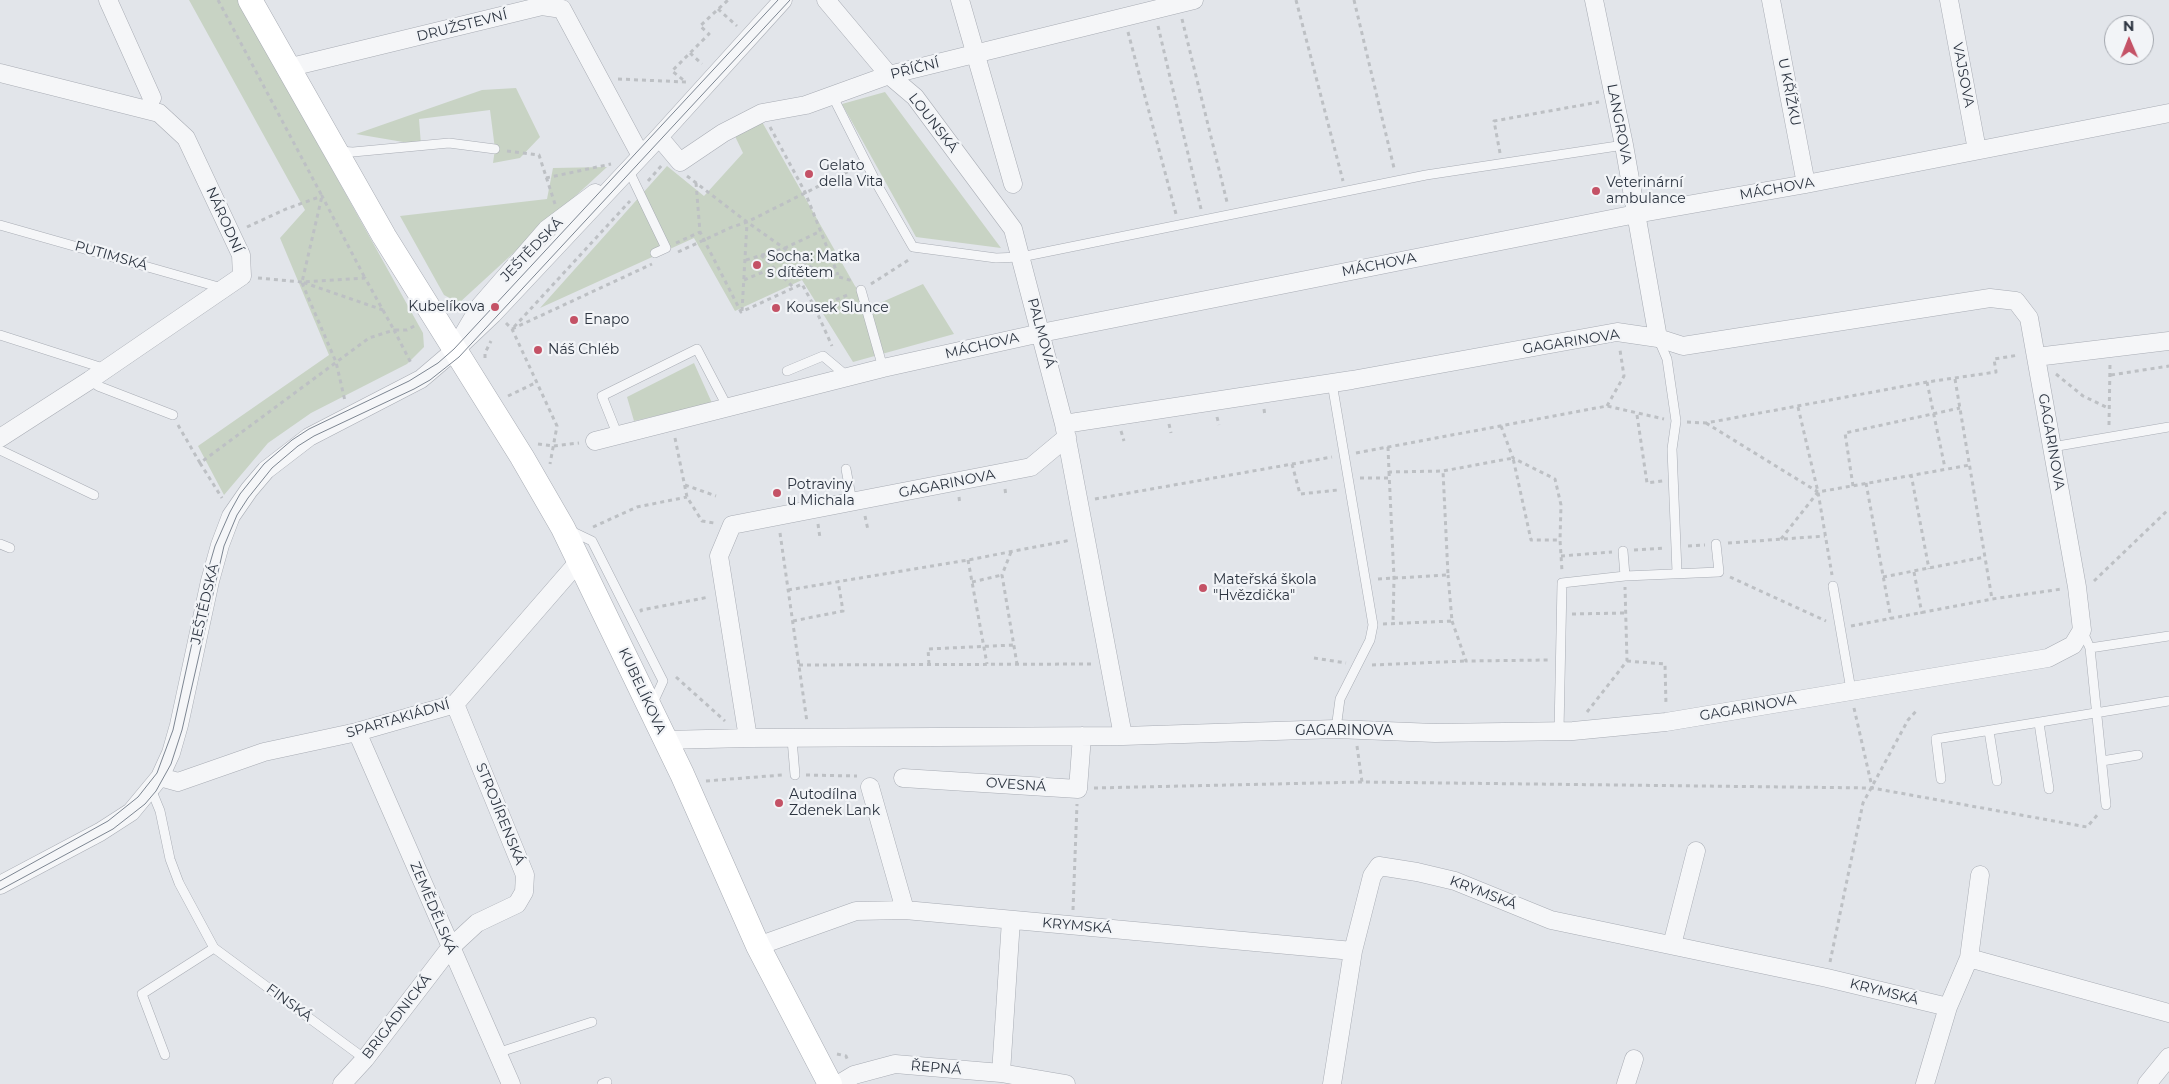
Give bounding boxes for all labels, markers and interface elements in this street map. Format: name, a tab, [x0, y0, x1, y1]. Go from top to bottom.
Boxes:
street label: DRUŽSTEVNÍ	[415, 7, 509, 45]
north arrow	[2104, 15, 2154, 65]
text: N	[2123, 17, 2135, 35]
street label: VAJSOVA	[1948, 41, 1978, 109]
street label: PŘÍČNÍ	[889, 55, 941, 83]
street label: U KŘÍŽKU	[1774, 56, 1804, 128]
street label: LANGROVA	[1603, 82, 1635, 166]
street label: LOUNSKÁ	[905, 90, 961, 156]
place label: Gelato della Vita	[819, 158, 883, 190]
marker: Gelato della Vita	[803, 168, 815, 180]
street label: MÁCHOVA	[1738, 174, 1816, 204]
place label: Veterinární ambulance	[1606, 175, 1686, 208]
street label: NÁRODNÍ	[202, 184, 246, 256]
marker: Veterinární ambulance	[1590, 185, 1602, 197]
street label: JEŠTĚDSKÁ	[497, 215, 567, 285]
street label: PUTIMSKÁ	[73, 238, 149, 274]
place label: Socha: Matka s dítětem	[767, 249, 860, 282]
street label: MÁCHOVA	[1340, 250, 1418, 280]
marker: Socha: Matka s dítětem	[751, 259, 763, 271]
street label: PALMOVÁ	[1024, 296, 1058, 370]
place label: Kubelíkova	[408, 299, 485, 315]
place label: Kousek Slunce	[786, 300, 889, 316]
marker: Kubelíkova	[489, 301, 501, 313]
marker: Kousek Slunce	[770, 302, 782, 314]
place label: Enapo	[584, 312, 629, 328]
marker: Enapo	[568, 314, 580, 326]
street label: GAGARINOVA	[1521, 326, 1621, 358]
street label: MÁCHOVA	[943, 329, 1021, 363]
place label: Náš Chléb	[548, 342, 619, 358]
marker: Náš Chléb	[532, 344, 544, 356]
street label: GAGARINOVA	[2034, 392, 2068, 492]
street label: GAGARINOVA	[897, 466, 997, 502]
place label: Potraviny u Michala	[787, 477, 855, 510]
marker: Potraviny u Michala	[771, 487, 783, 499]
street label: JEŠTĚDSKÁ	[188, 562, 222, 646]
place label: Mateřská škola "Hvězdička"	[1213, 572, 1317, 604]
marker: Mateřská škola "Hvězdička"	[1197, 582, 1209, 594]
street label: KUBELÍKOVA	[615, 645, 669, 737]
street label: GAGARINOVA	[1698, 691, 1798, 725]
street label: SPARTAKIÁDNÍ	[344, 696, 452, 742]
street label: GAGARINOVA	[1295, 723, 1393, 739]
street label: STROJÍRENSKÁ	[472, 761, 528, 867]
street label: OVESNÁ	[985, 775, 1047, 795]
place label: Autodílna Zdenek Lank	[789, 787, 880, 820]
marker: Autodílna Zdenek Lank	[773, 797, 785, 809]
street label: ZEMĚDĚLSKÁ	[406, 859, 460, 957]
street label: KRYMSKÁ	[1447, 873, 1519, 913]
street label: KRYMSKÁ	[1041, 915, 1113, 937]
street label: BRIGÁDNICKÁ	[359, 971, 435, 1063]
street label: KRYMSKÁ	[1848, 975, 1920, 1009]
street label: FINSKÁ	[263, 981, 315, 1025]
street label: ŘEPNÁ	[910, 1057, 962, 1079]

